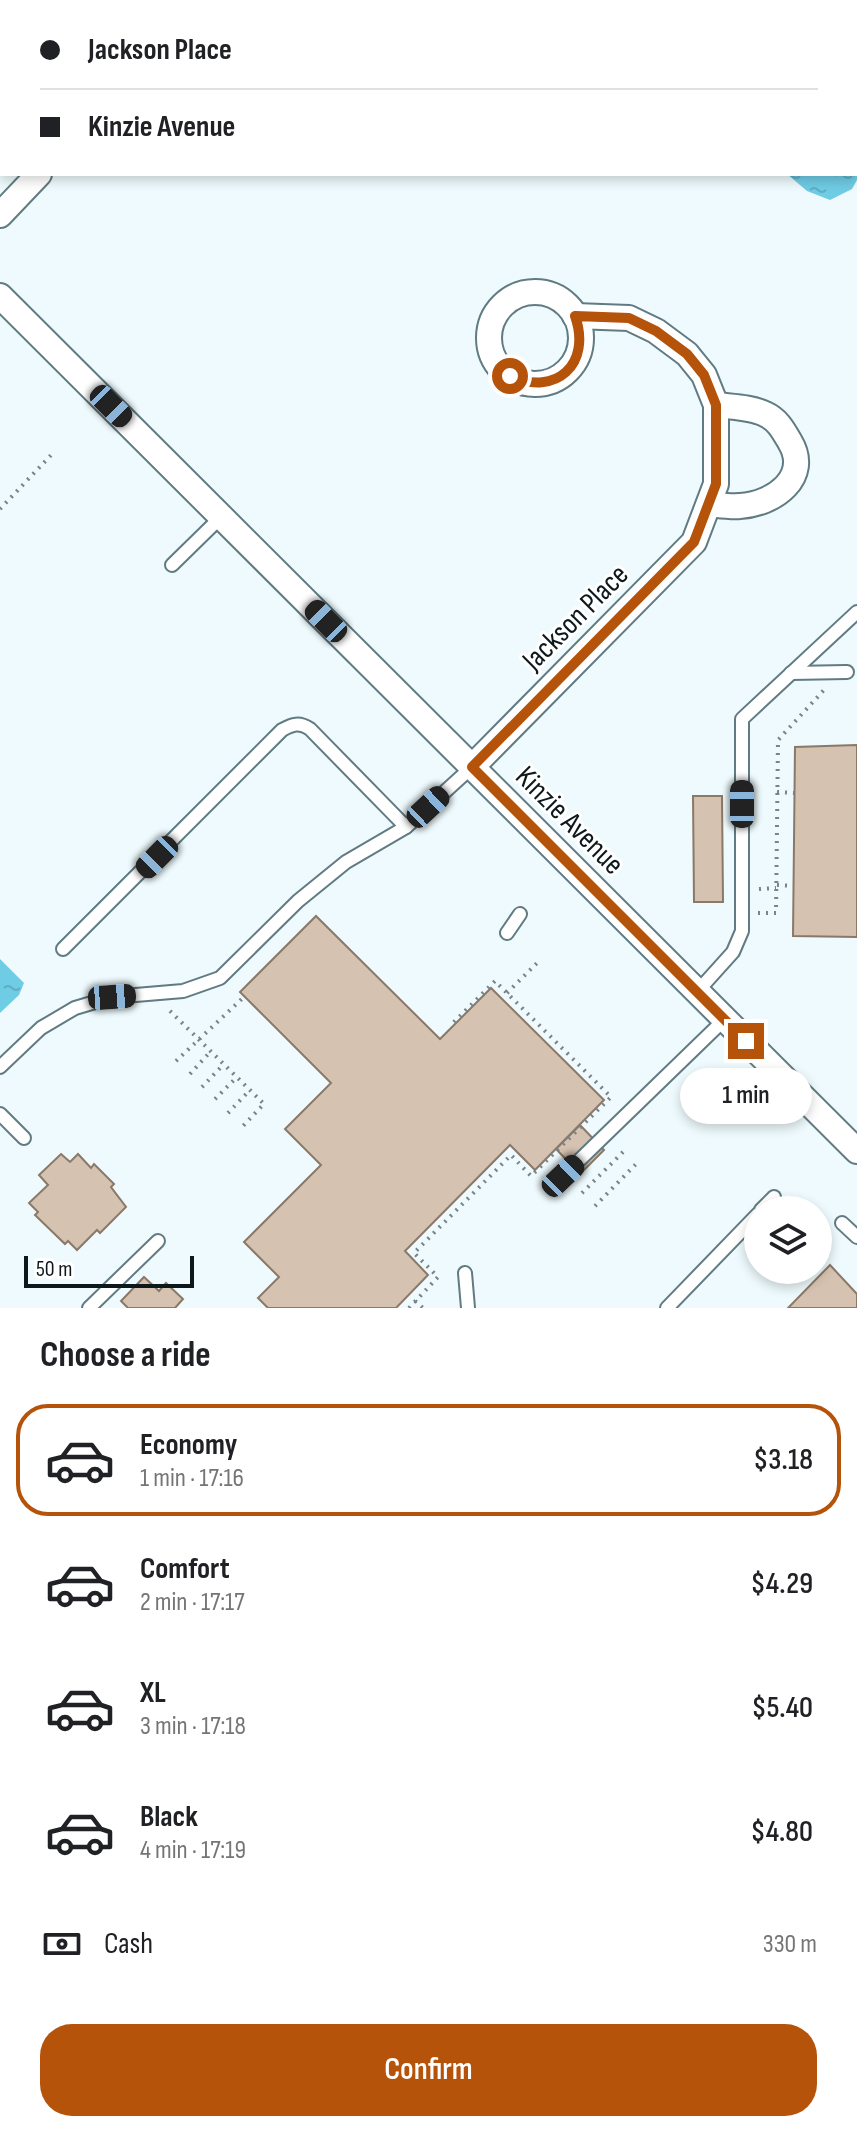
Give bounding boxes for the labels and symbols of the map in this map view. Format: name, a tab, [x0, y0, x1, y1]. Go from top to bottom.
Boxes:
route start	[492, 358, 528, 394]
car	[86, 381, 136, 431]
street label: Jackson Place	[514, 557, 636, 679]
car	[301, 596, 351, 646]
street label: Kinzie Avenue	[508, 759, 631, 882]
car	[730, 780, 754, 828]
car	[402, 782, 454, 832]
car	[132, 832, 182, 882]
car	[87, 983, 137, 1011]
route end	[728, 1023, 764, 1059]
callout: 1 min	[680, 1069, 812, 1125]
car	[537, 1151, 589, 1201]
scale bar	[24, 1252, 194, 1288]

